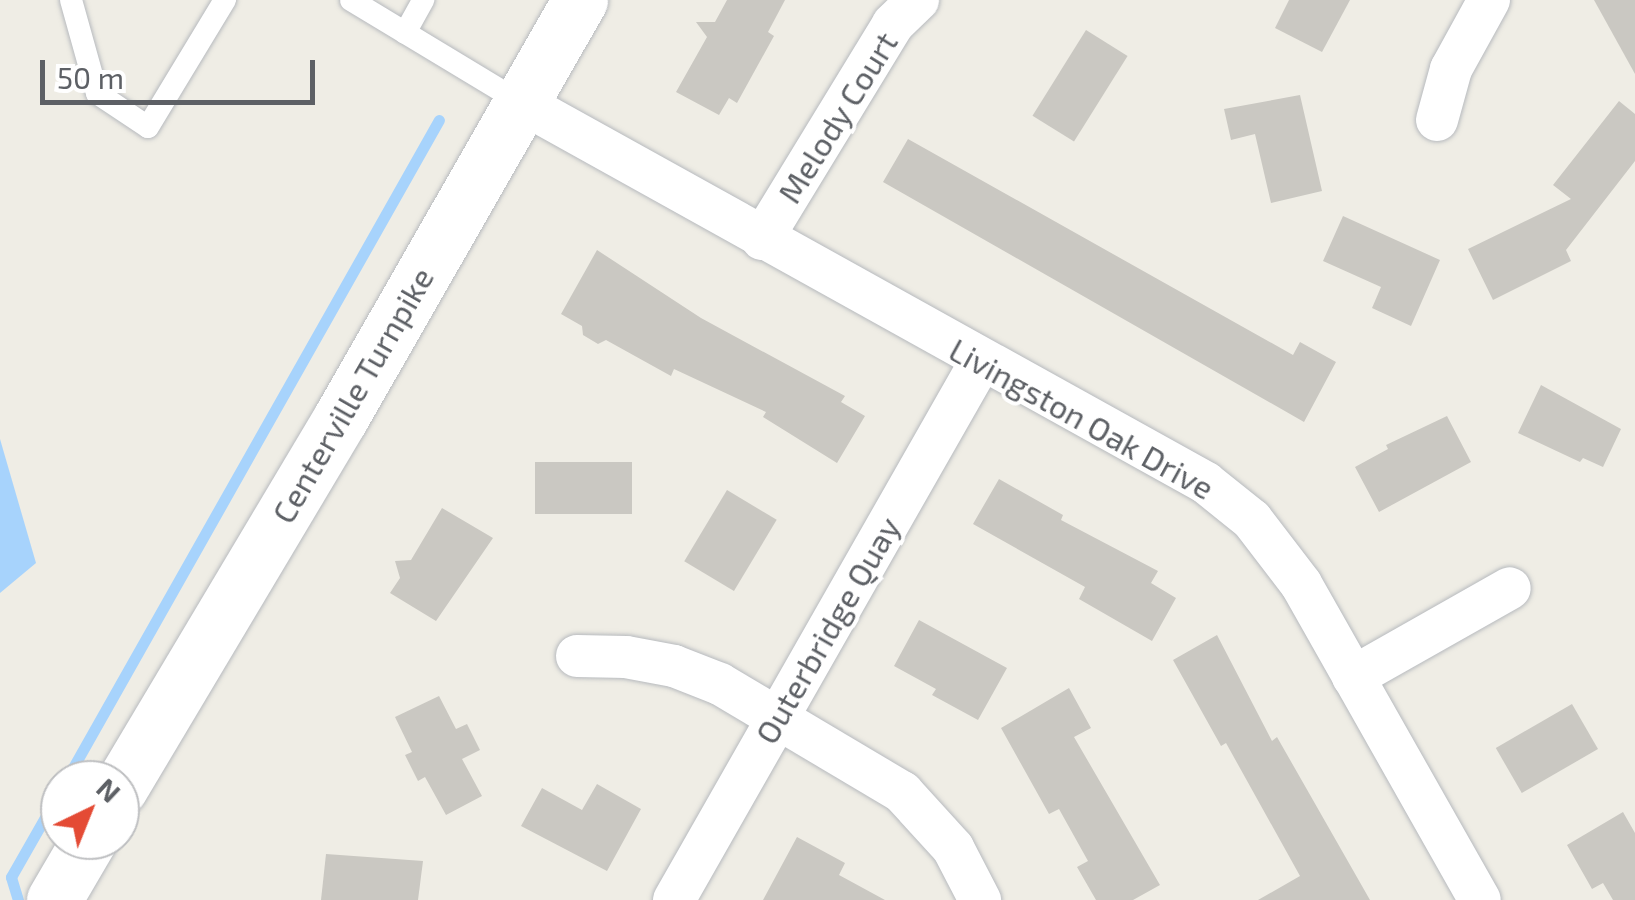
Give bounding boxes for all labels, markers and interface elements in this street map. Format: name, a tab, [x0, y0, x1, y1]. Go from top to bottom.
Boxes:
street label: Melody Court	[769, 24, 905, 210]
scale bar	[45, 40, 320, 102]
text: 50 m	[57, 59, 124, 95]
street label: Centerville Turnpike	[263, 260, 441, 530]
street label: Livingston Oak Drive	[943, 329, 1221, 507]
street label: Outerbridge Quay	[747, 510, 907, 750]
north arrow	[40, 760, 140, 860]
text: N	[90, 770, 128, 809]

